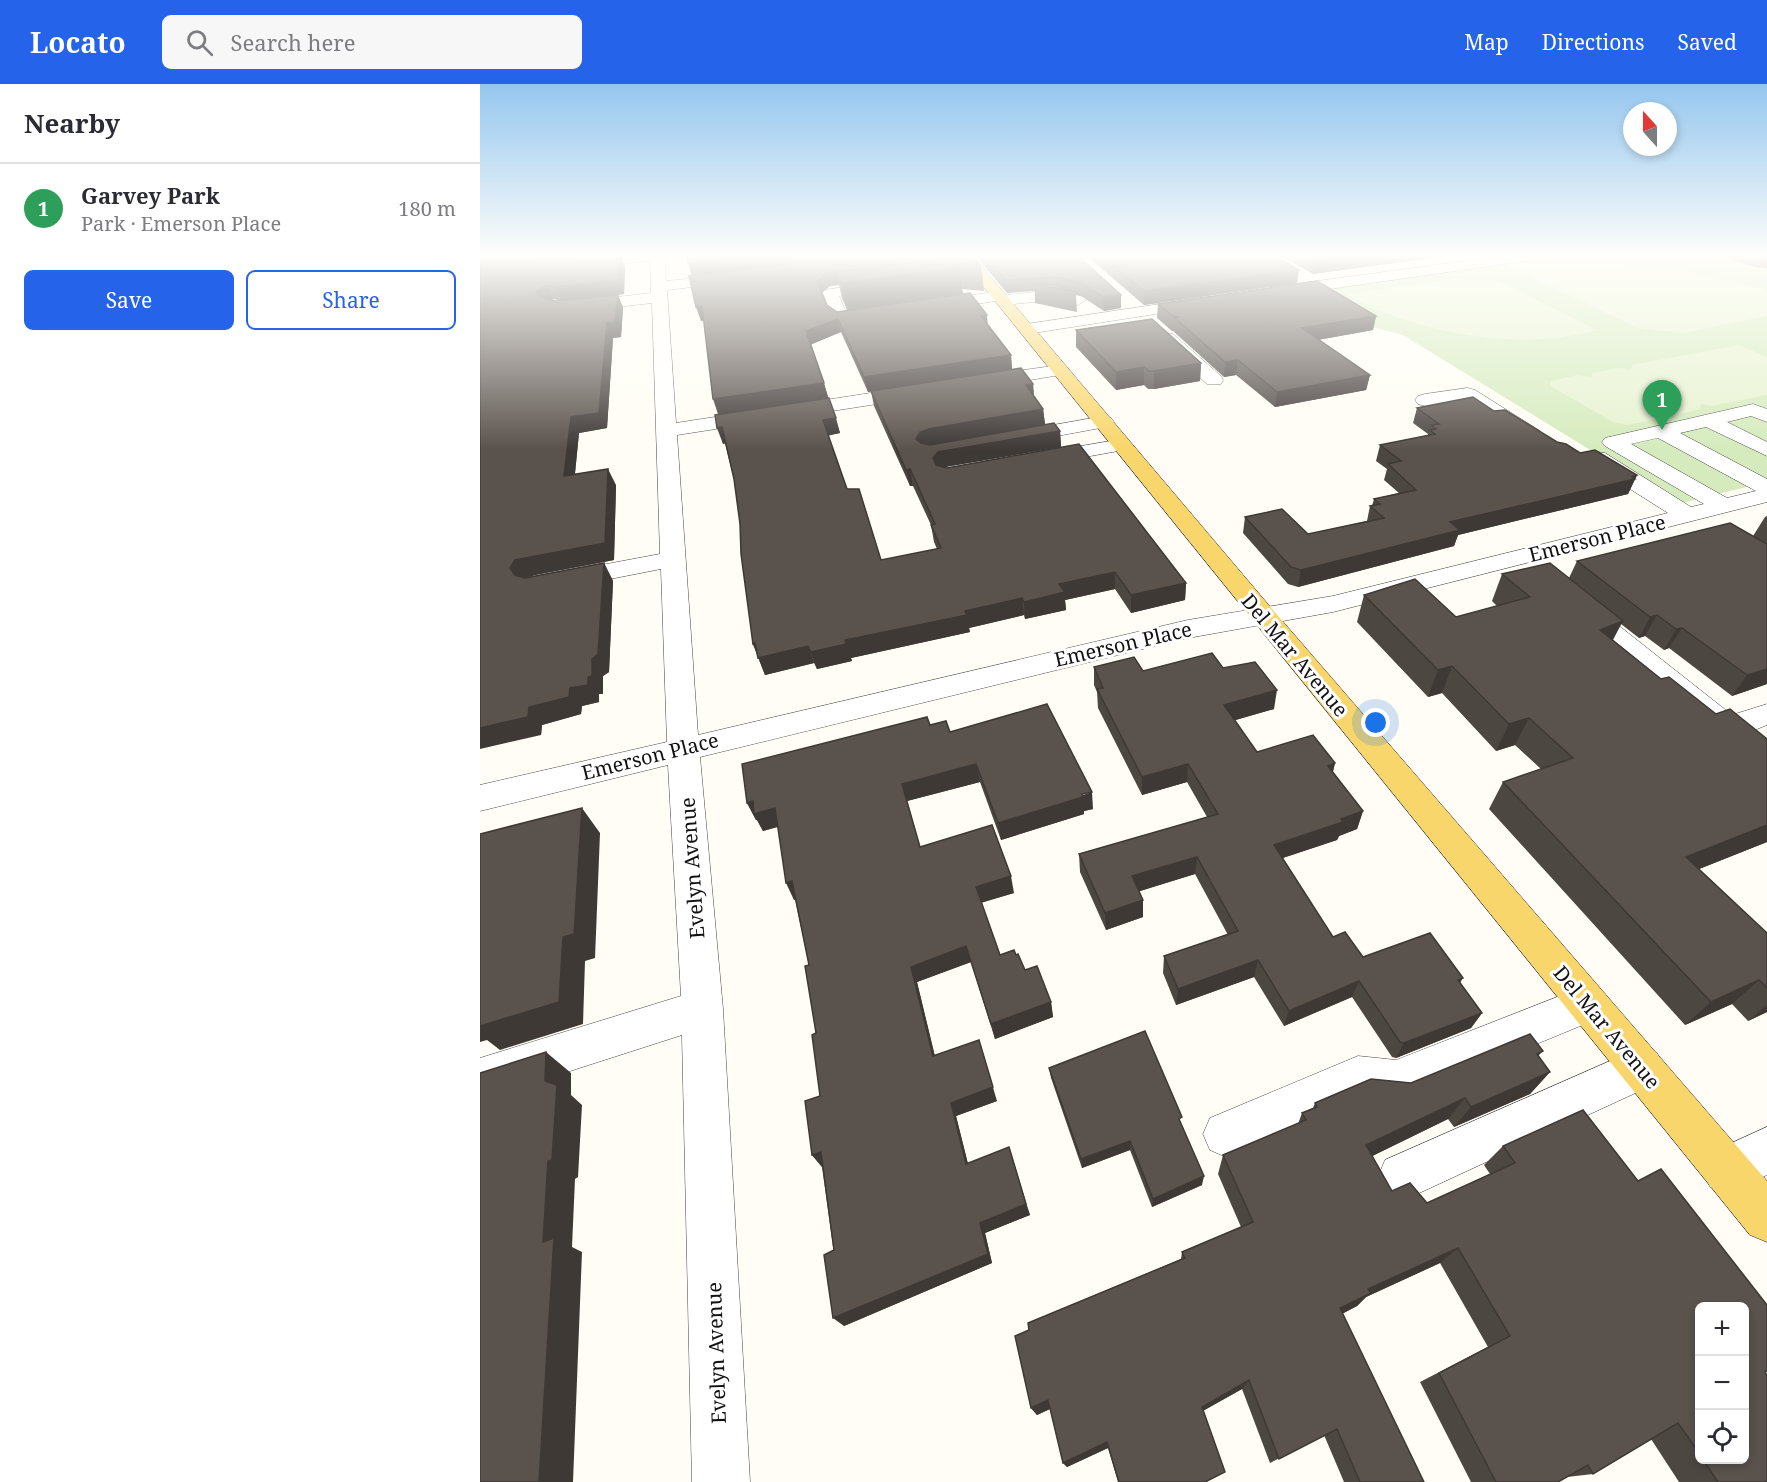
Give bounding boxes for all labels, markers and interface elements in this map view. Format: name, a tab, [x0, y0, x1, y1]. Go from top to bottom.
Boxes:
search box	[162, 15, 582, 69]
text: Locato	[30, 23, 126, 61]
icon: search	[183, 26, 216, 59]
text: Search here	[231, 27, 355, 57]
text: Map	[1464, 28, 1509, 56]
text: Directions	[1542, 28, 1644, 56]
text: Saved	[1677, 28, 1737, 56]
north arrow	[1623, 102, 1677, 156]
text: Nearby	[24, 105, 120, 141]
text: Garvey Park	[81, 180, 220, 210]
text: 1	[38, 195, 49, 222]
text: 180 m	[398, 195, 456, 222]
text: Park · Emerson Place	[81, 210, 281, 237]
button: Save	[24, 270, 234, 330]
button: Share	[246, 270, 456, 330]
pin: 1	[1642, 380, 1682, 430]
street label: Emerson Place	[1526, 508, 1668, 568]
street label: Del Mar Avenue	[1236, 588, 1354, 722]
street label: Emerson Place	[1052, 615, 1194, 673]
your location	[1361, 708, 1390, 737]
street label: Emerson Place	[579, 726, 721, 786]
street label: Evelyn Avenue	[674, 796, 710, 940]
street label: Del Mar Avenue	[1548, 960, 1666, 1094]
street label: Evelyn Avenue	[700, 1282, 732, 1424]
map controls	[1695, 1302, 1749, 1464]
button: +	[1695, 1302, 1749, 1356]
button: −	[1695, 1356, 1749, 1410]
button: locate	[1695, 1410, 1749, 1464]

